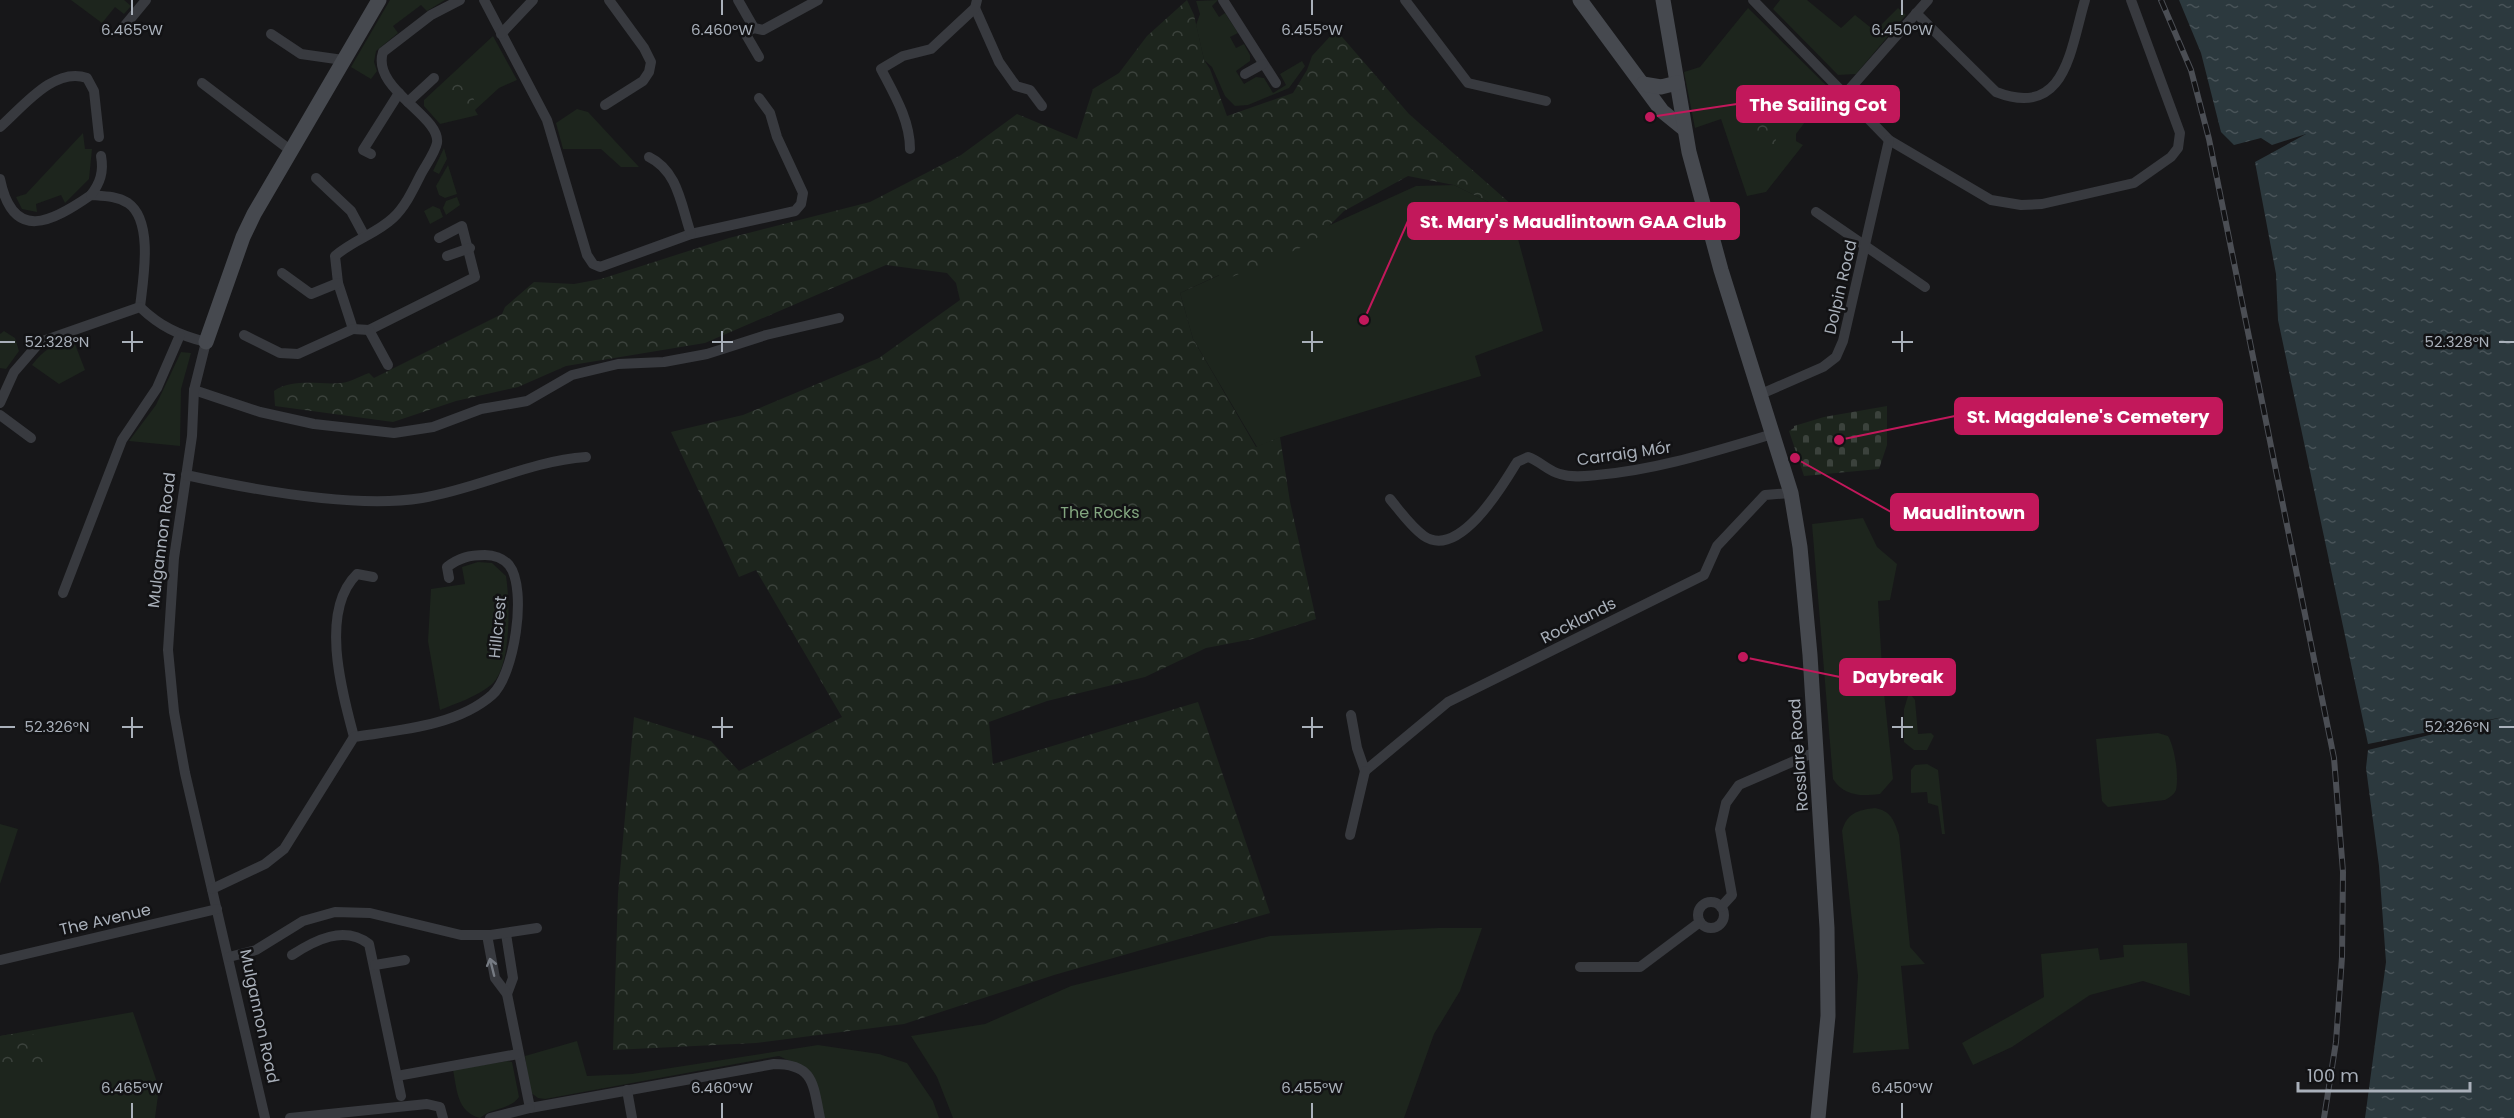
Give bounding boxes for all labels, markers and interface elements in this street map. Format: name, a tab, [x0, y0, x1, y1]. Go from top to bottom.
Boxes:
text: 6.465°W	[101, 19, 163, 40]
text: 6.460°W	[691, 19, 753, 40]
text: 6.455°W	[1281, 19, 1343, 40]
text: 6.450°W	[1871, 19, 1933, 40]
callout: The Sailing Cot	[1737, 86, 1899, 122]
text: The Sailing Cot	[1749, 92, 1887, 117]
callout: St. Mary's Maudlintown GAA Club	[1408, 203, 1739, 239]
text: St. Mary's Maudlintown GAA Club	[1420, 209, 1726, 234]
street label: Dolpin Road	[1818, 238, 1863, 337]
text: 52.328°N	[25, 331, 89, 352]
text: 52.328°N	[2425, 331, 2489, 352]
callout: St. Magdalene's Cemetery	[1955, 398, 2222, 434]
text: St. Magdalene's Cemetery	[1967, 404, 2210, 429]
street label: Carraig Mór	[1575, 435, 1673, 471]
street label: Mulgannon Road	[142, 471, 181, 609]
callout: Maudlintown	[1891, 494, 2038, 530]
text: Maudlintown	[1903, 500, 2025, 525]
park label: The Rocks	[1060, 501, 1140, 524]
street label: Rocklands	[1536, 592, 1620, 649]
street label: Hillcrest	[483, 595, 512, 659]
callout: Daybreak	[1840, 659, 1955, 695]
text: Daybreak	[1852, 664, 1944, 689]
street label: Rosslare Road	[1783, 698, 1814, 812]
text: 52.326°N	[25, 716, 89, 737]
text: 52.326°N	[2425, 716, 2489, 737]
street label: The Avenue	[57, 898, 153, 941]
street label: Mulgannon Road	[234, 947, 285, 1085]
one-way arrow	[486, 957, 498, 976]
scale bar	[2298, 1055, 2470, 1093]
text: 100 m	[2307, 1063, 2359, 1088]
text: 6.465°W	[101, 1077, 163, 1098]
text: 6.460°W	[691, 1077, 753, 1098]
text: 6.455°W	[1281, 1077, 1343, 1098]
text: 6.450°W	[1871, 1077, 1933, 1098]

